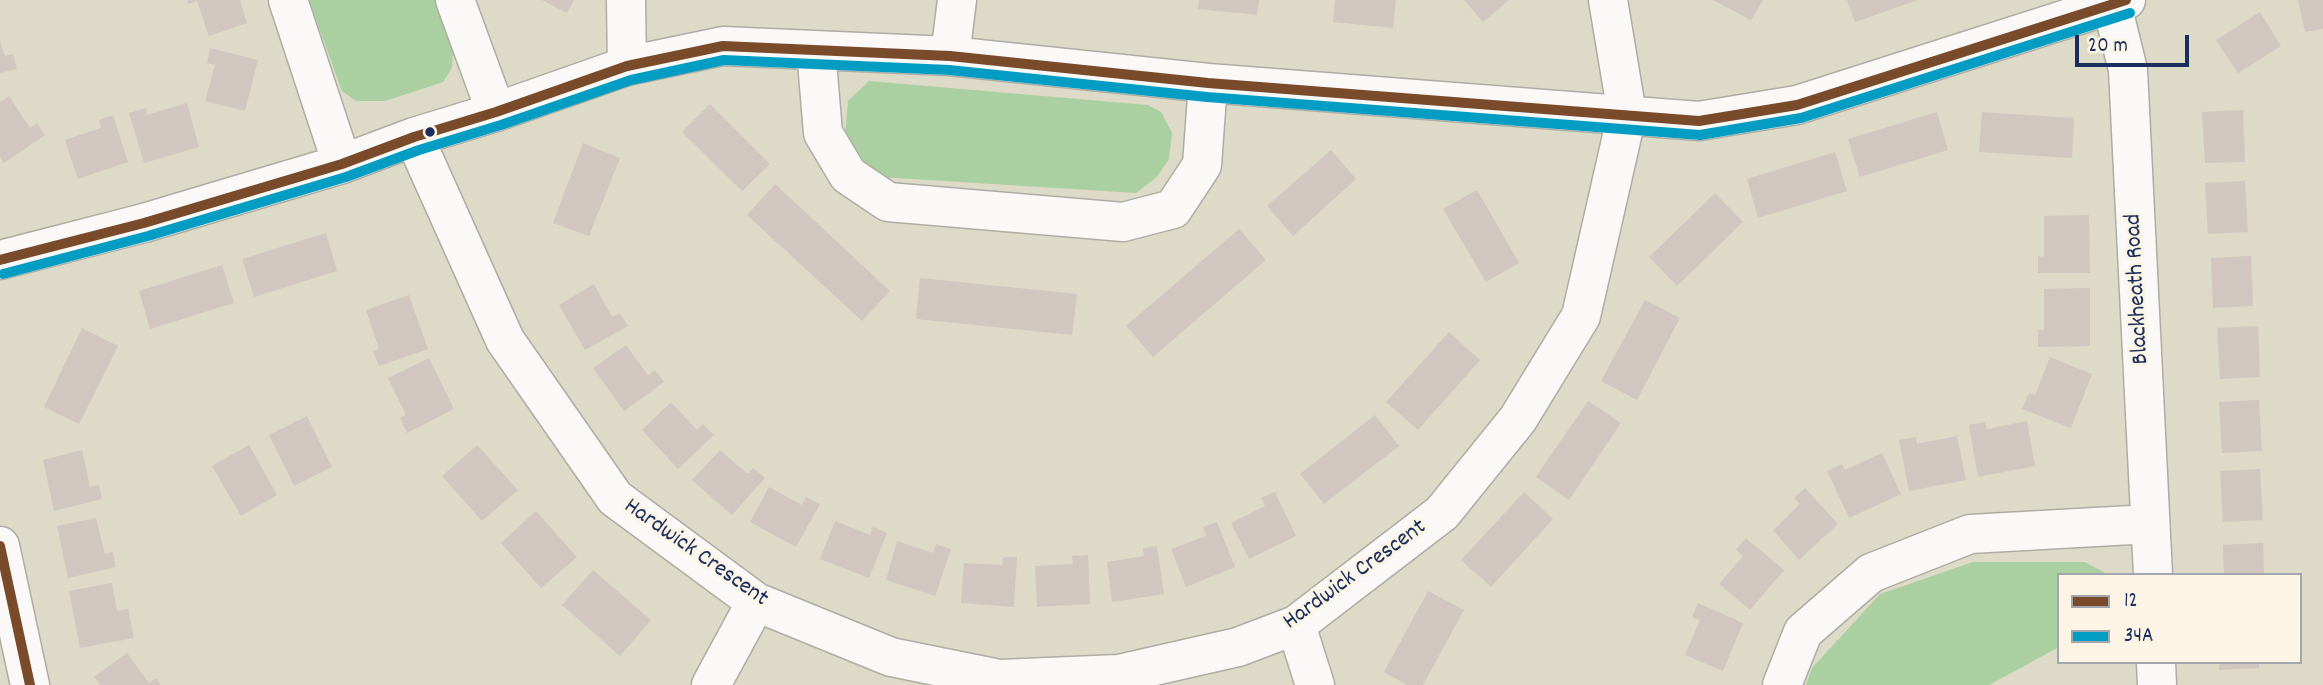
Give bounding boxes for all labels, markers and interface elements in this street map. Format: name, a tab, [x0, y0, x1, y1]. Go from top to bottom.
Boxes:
scale bar	[2078, 21, 2192, 65]
text: 20 m	[2088, 32, 2128, 62]
unlabelled marker	[423, 125, 437, 139]
street label: Blackheath Road	[2121, 213, 2157, 365]
street label: Hardwick Crescent	[617, 493, 773, 615]
street label: Hardwick Crescent	[1279, 514, 1433, 638]
legend	[2057, 573, 2302, 664]
text: 12	[2124, 587, 2138, 617]
text: 34A	[2124, 622, 2154, 652]

